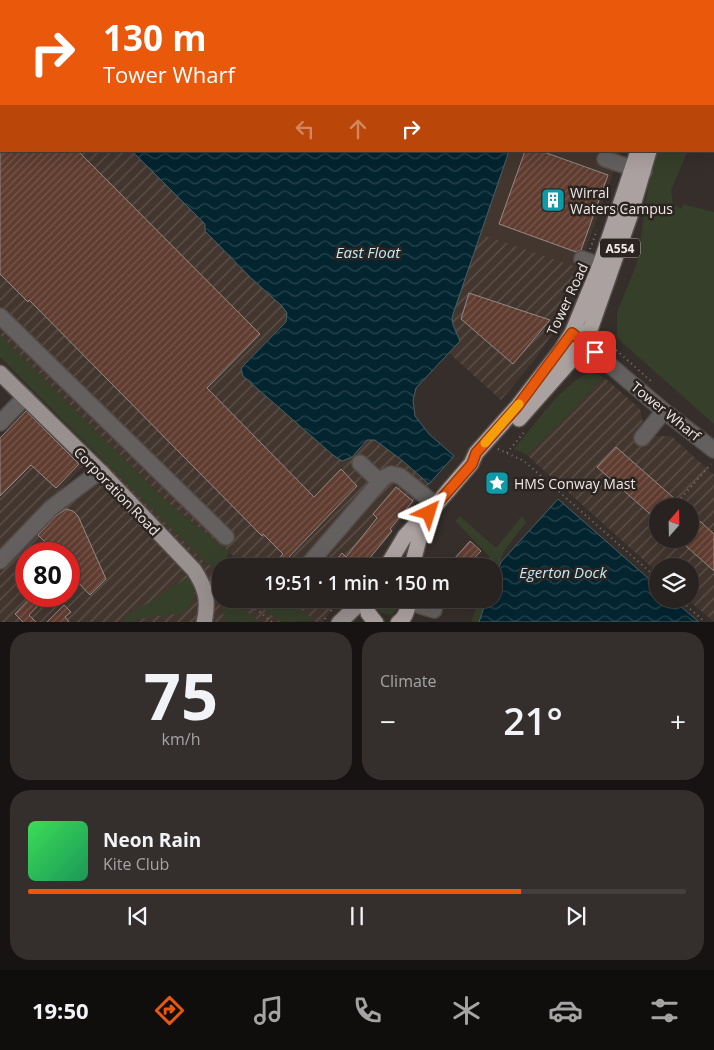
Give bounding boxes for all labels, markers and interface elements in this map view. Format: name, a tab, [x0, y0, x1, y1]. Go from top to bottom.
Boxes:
text: 130 m	[103, 14, 207, 61]
icon: right	[20, 20, 85, 85]
text: Tower Wharf	[103, 59, 235, 89]
icon: left	[291, 115, 319, 143]
icon: ahead	[344, 115, 372, 143]
icon: right	[397, 115, 425, 143]
place label: Wirral Waters Campus	[570, 183, 673, 218]
building icon: Wirral Waters Campus	[540, 187, 566, 213]
road number: A554	[600, 238, 640, 258]
water label: East Float	[336, 242, 401, 262]
street label: Tower Road	[542, 260, 592, 338]
pin	[574, 331, 616, 373]
icon: arrive	[581, 338, 609, 366]
street label: Tower Wharf	[627, 377, 706, 446]
street label: Corporation Road	[70, 443, 164, 539]
place icon: HMS Conway Mast	[484, 470, 510, 496]
place label: HMS Conway Mast	[514, 474, 635, 493]
position arrow	[402, 486, 454, 538]
north arrow	[649, 498, 699, 548]
map controls	[649, 498, 699, 608]
speed limit sign: 80	[15, 542, 80, 607]
button: layers	[649, 558, 699, 608]
water label: Egerton Dock	[519, 562, 607, 582]
text: 19:51 · 1 min · 150 m	[264, 570, 450, 596]
text: 75	[144, 651, 218, 739]
text: Climate	[380, 670, 437, 692]
text: 21°	[503, 694, 563, 746]
text: −	[380, 702, 396, 740]
text: +	[670, 702, 686, 740]
text: km/h	[162, 728, 200, 750]
text: Neon Rain	[103, 827, 201, 853]
text: Kite Club	[103, 853, 169, 875]
icon: previous	[124, 902, 152, 930]
icon: pause	[343, 902, 371, 930]
icon: next	[562, 902, 590, 930]
icon: directions	[152, 993, 187, 1028]
icon: music	[251, 993, 286, 1028]
icon: phone	[350, 993, 385, 1028]
icon: climate	[449, 993, 484, 1028]
icon: car	[548, 993, 583, 1028]
icon: filters	[647, 993, 682, 1028]
text: 19:50	[32, 995, 89, 1025]

